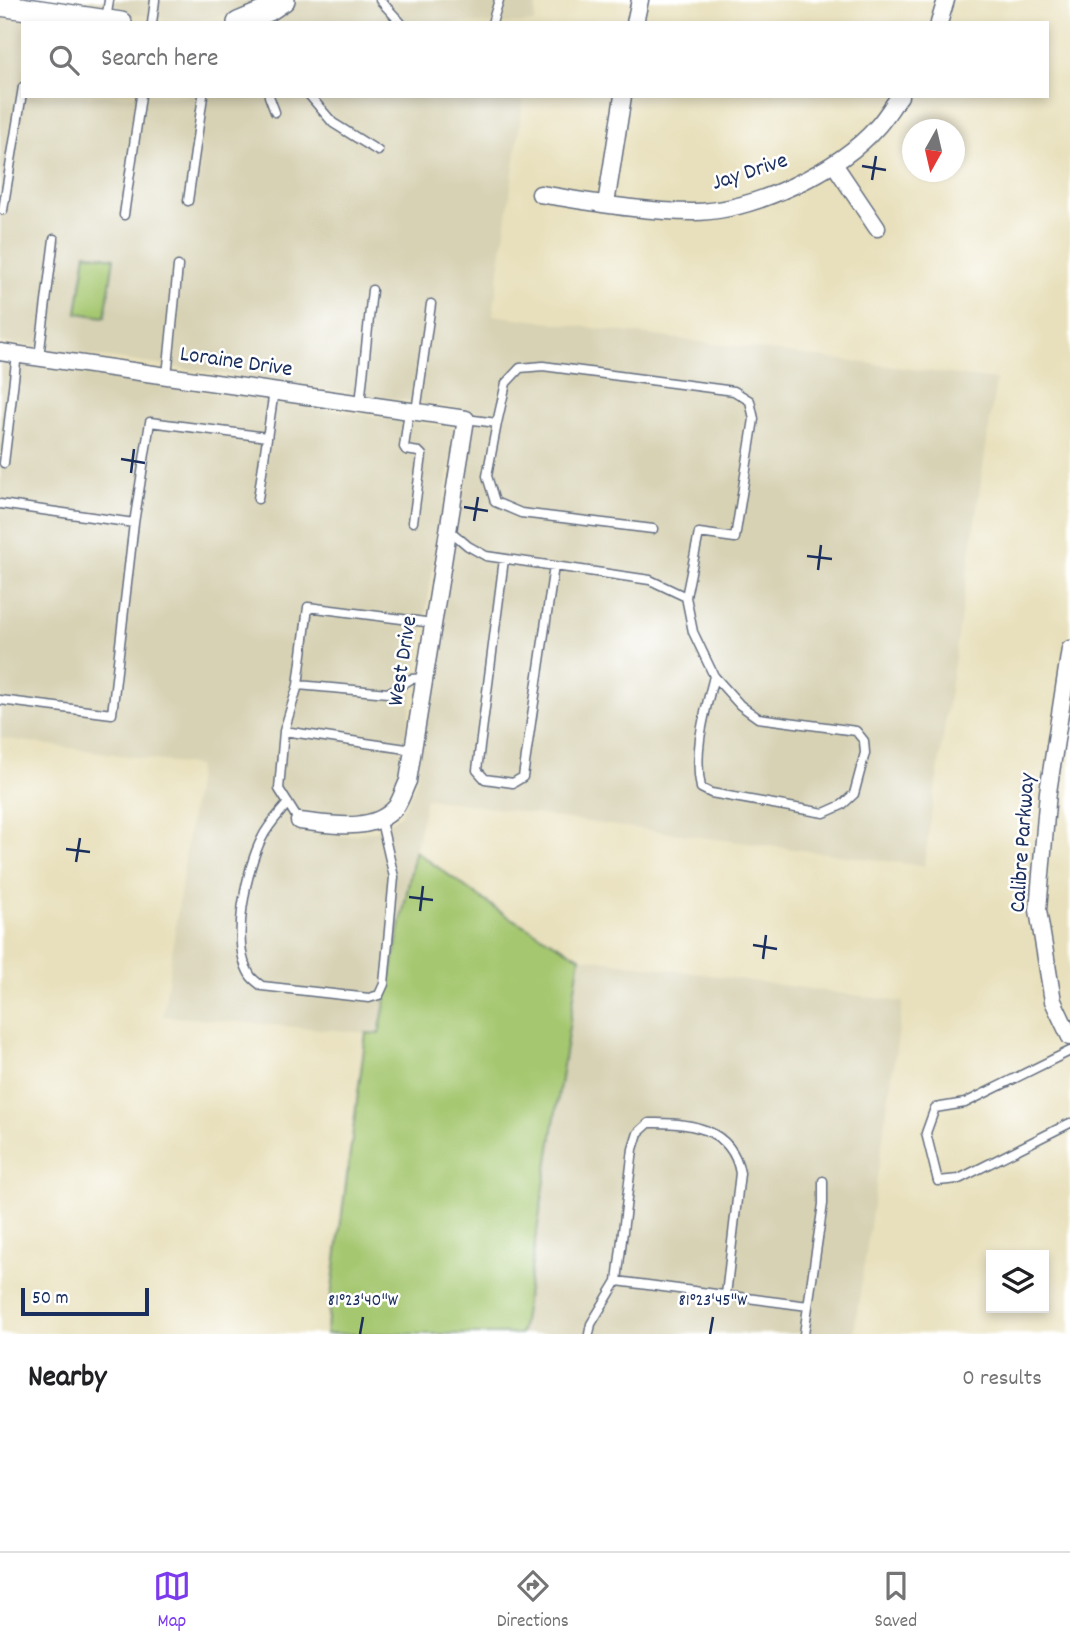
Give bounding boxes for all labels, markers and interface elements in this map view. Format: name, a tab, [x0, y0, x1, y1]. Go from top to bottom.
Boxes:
search box	[21, 21, 1049, 98]
icon: search	[45, 41, 83, 79]
text: Search here	[101, 41, 219, 78]
north arrow	[902, 119, 965, 182]
street label: Jay Drive	[708, 145, 792, 201]
street label: Loraine Drive	[177, 339, 295, 387]
street label: West Drive	[381, 613, 427, 709]
street label: Calibre Parkway	[1003, 771, 1045, 914]
map controls	[986, 1250, 1049, 1313]
button: layers	[986, 1250, 1049, 1313]
scale bar	[21, 1285, 149, 1317]
text: 50 m	[32, 1286, 69, 1313]
text: 81°23'40"W	[328, 1289, 399, 1314]
text: 81°23'45"W	[679, 1289, 748, 1314]
text: Nearby	[28, 1358, 106, 1401]
text: 0 results	[962, 1363, 1042, 1396]
tab: Map	[153, 1567, 191, 1636]
tab: Directions	[497, 1567, 569, 1636]
tab: Saved	[875, 1567, 917, 1636]

